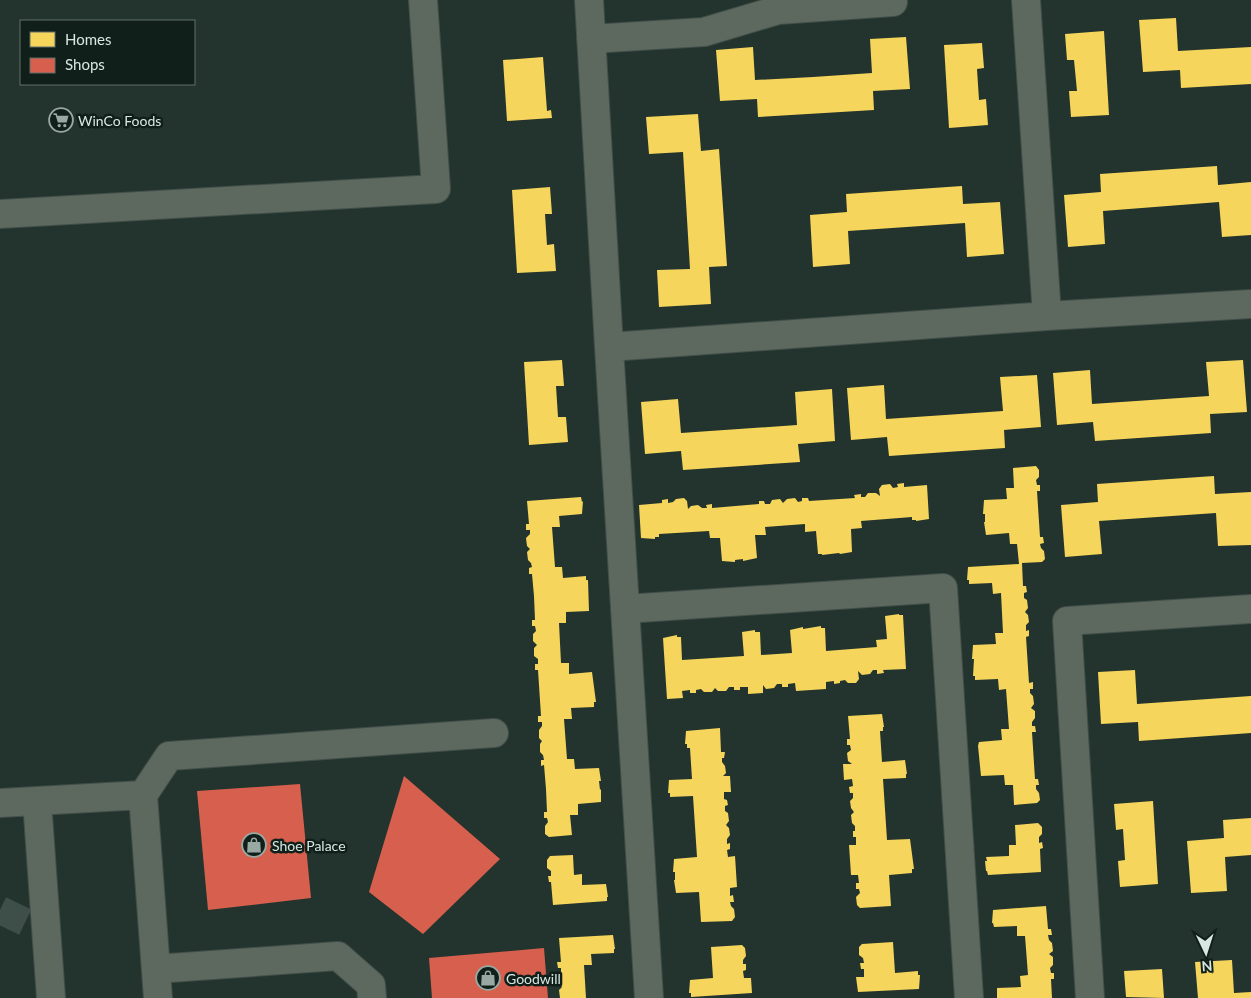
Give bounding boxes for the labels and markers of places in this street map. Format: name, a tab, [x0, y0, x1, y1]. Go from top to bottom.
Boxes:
supermarket icon: WinCo Foods	[48, 107, 74, 133]
place label: WinCo Foods	[78, 112, 161, 129]
shop icon: Shoe Palace	[241, 832, 267, 858]
place label: Shoe Palace	[272, 837, 346, 854]
shop icon: Goodwill	[475, 965, 501, 991]
place label: Goodwill	[506, 970, 561, 987]

